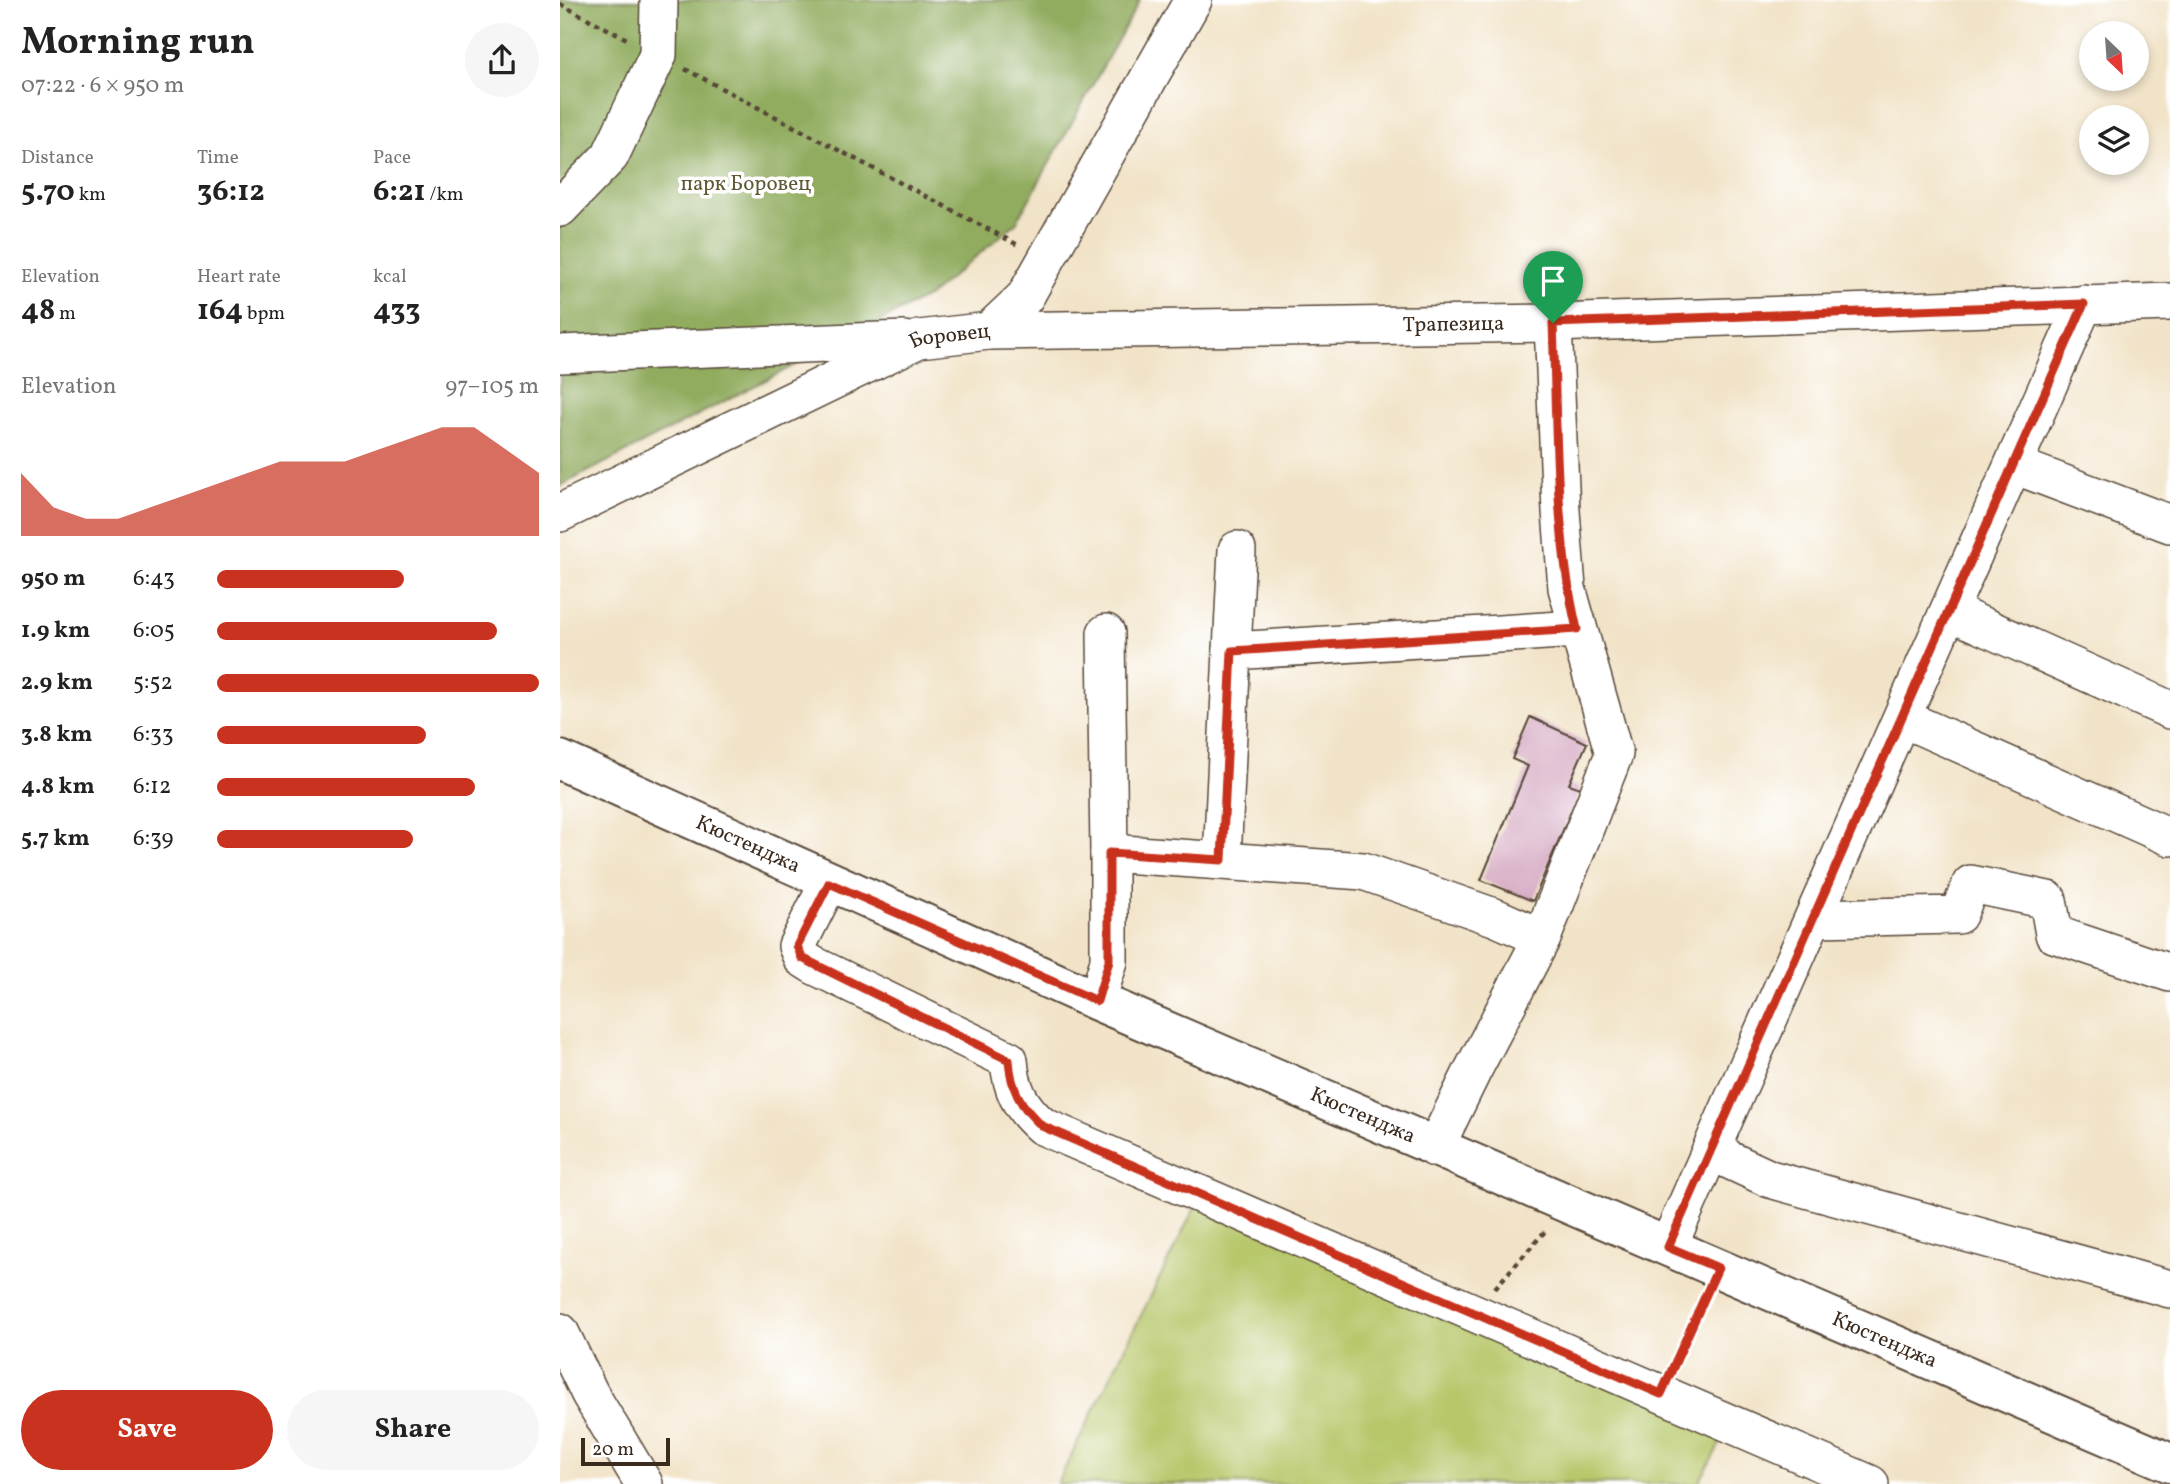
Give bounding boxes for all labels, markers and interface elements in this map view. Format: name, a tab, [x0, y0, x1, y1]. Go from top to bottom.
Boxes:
text: Morning run	[21, 17, 255, 70]
north arrow	[2079, 21, 2149, 91]
map controls	[2079, 21, 2149, 175]
button: share	[465, 23, 539, 97]
text: 07:22 · 6 × 950 m	[21, 70, 184, 102]
button: layers	[2079, 105, 2149, 175]
text: Distance	[21, 145, 94, 171]
text: Time	[197, 145, 239, 171]
text: Pace	[373, 145, 411, 171]
park label: парк Боровец	[681, 170, 811, 199]
text: 5.70	[21, 171, 75, 213]
text: 36:12	[197, 171, 265, 213]
text: 6:21	[373, 171, 426, 213]
text: km	[75, 182, 106, 208]
text: /km	[426, 182, 464, 208]
pin	[1523, 251, 1583, 323]
icon: arrive	[1534, 262, 1572, 300]
text: Elevation	[21, 264, 100, 290]
text: Heart rate	[197, 264, 281, 290]
text: kcal	[373, 264, 407, 290]
text: 48	[21, 290, 55, 332]
text: 164	[197, 290, 243, 332]
text: 433	[373, 290, 421, 332]
text: m	[55, 301, 76, 327]
text: bpm	[243, 301, 285, 327]
street label: Трапезица	[1403, 309, 1505, 340]
street label: Боровец	[904, 316, 992, 356]
text: Elevation	[21, 371, 117, 403]
text: 97–105 m	[445, 371, 539, 403]
text: 950 m	[21, 563, 85, 595]
text: 6:43	[133, 563, 175, 595]
text: 1.9 km	[21, 615, 90, 647]
text: 6:05	[133, 615, 175, 647]
text: 2.9 km	[21, 667, 93, 699]
text: 5:52	[133, 667, 173, 699]
text: 3.8 km	[21, 719, 93, 751]
text: 6:33	[133, 719, 174, 751]
text: 4.8 km	[21, 771, 95, 803]
text: 6:12	[133, 771, 171, 803]
street label: Кюстенджа	[691, 808, 805, 881]
text: 5.7 km	[21, 823, 90, 855]
text: 6:39	[133, 823, 173, 855]
street label: Кюстенджа	[1306, 1080, 1420, 1151]
street label: Кюстенджа	[1827, 1305, 1942, 1376]
button: Save	[21, 1390, 273, 1470]
button: Share	[287, 1390, 539, 1470]
scale bar	[581, 1435, 670, 1467]
text: 20 m	[592, 1437, 634, 1463]

